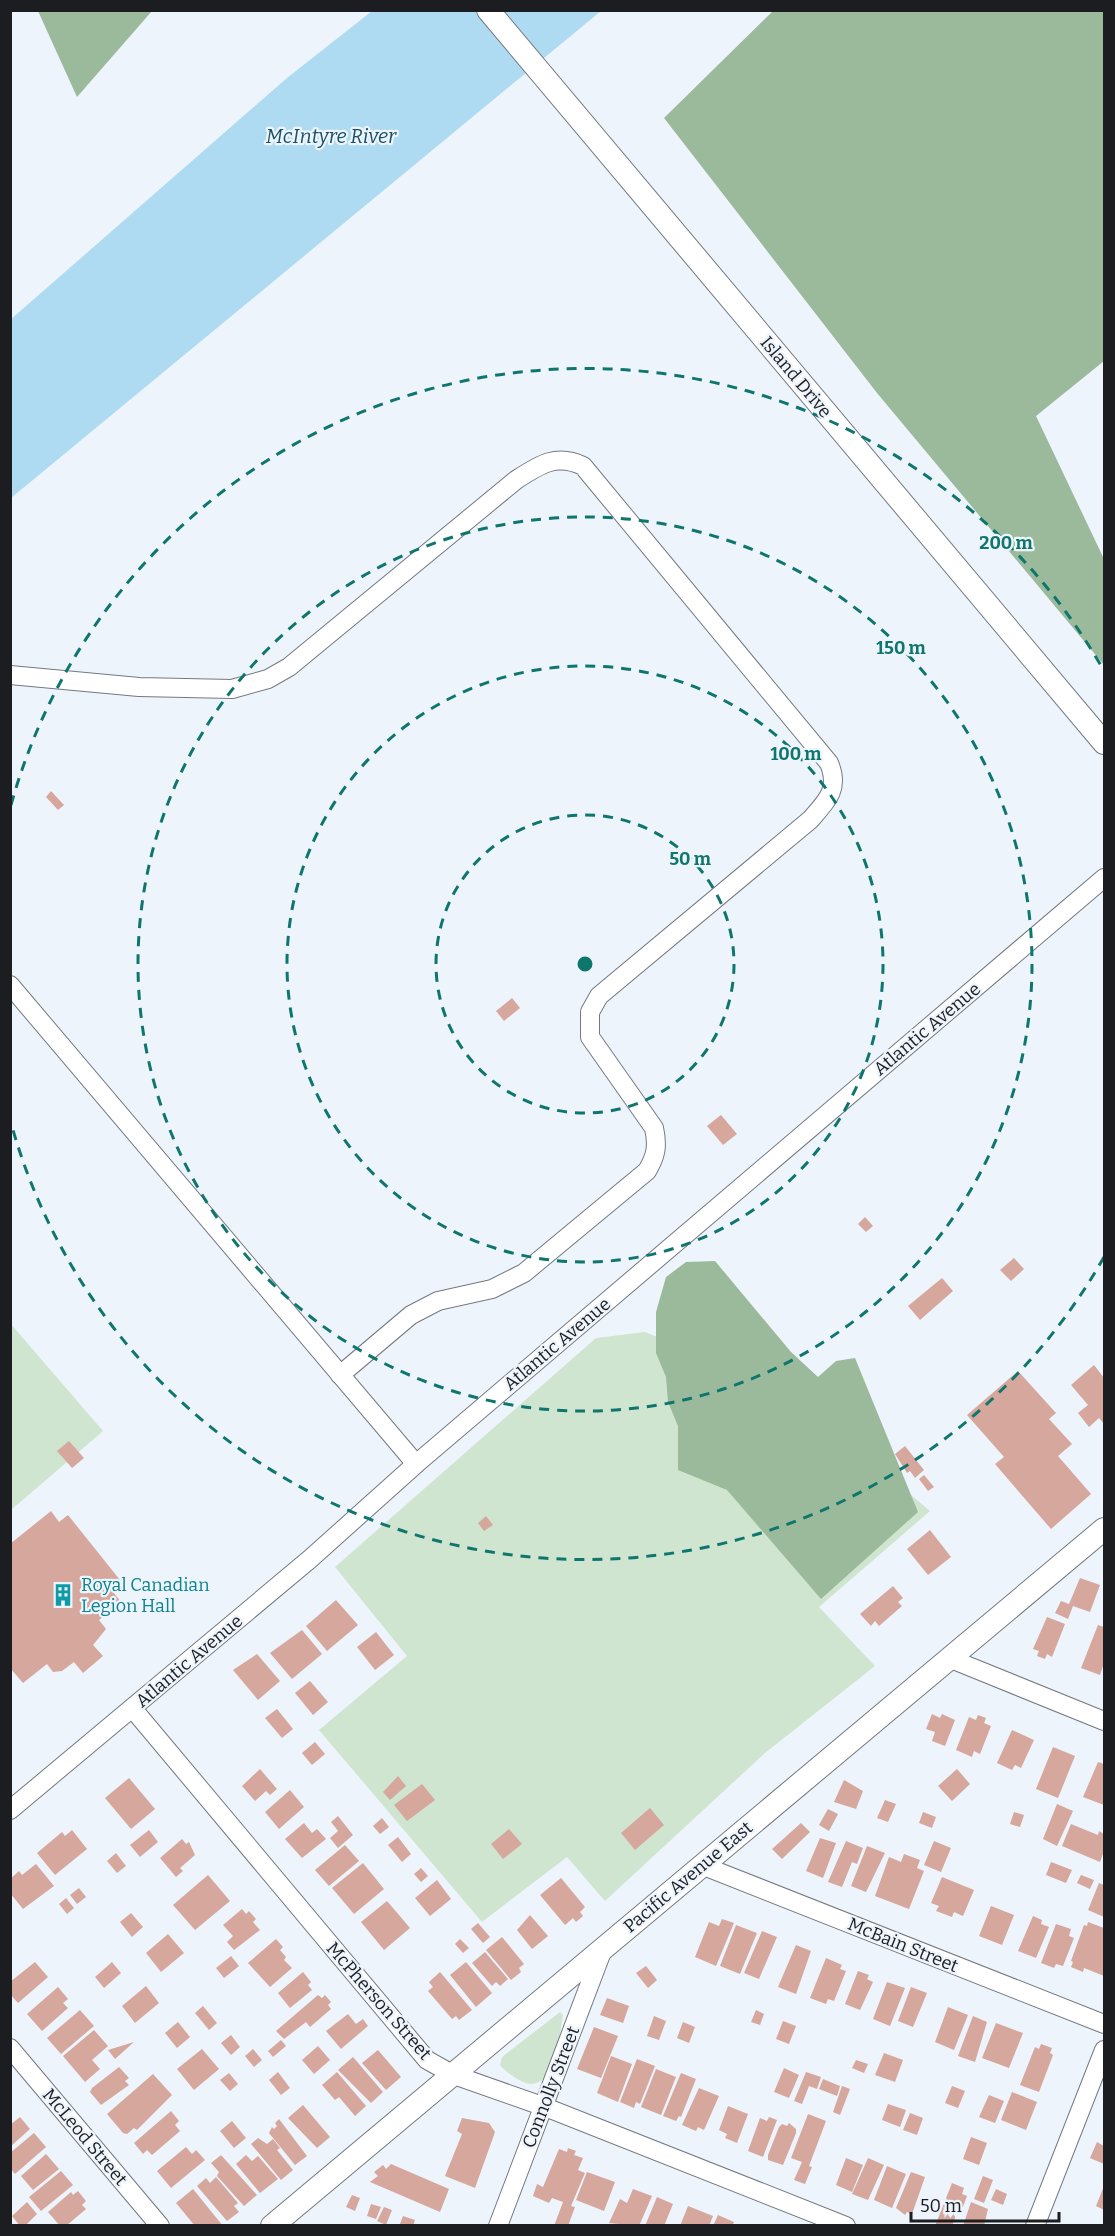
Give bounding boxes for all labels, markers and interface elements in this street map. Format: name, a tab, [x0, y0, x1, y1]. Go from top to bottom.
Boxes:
water label: McIntyre River	[266, 124, 397, 148]
street label: Island Drive	[756, 332, 836, 422]
text: 200 m	[979, 532, 1033, 554]
text: 150 m	[876, 637, 926, 659]
text: 100 m	[770, 743, 822, 765]
text: 50 m	[669, 848, 711, 870]
centre of rings	[575, 954, 595, 974]
street label: Atlantic Avenue	[869, 978, 985, 1080]
street label: Atlantic Avenue	[499, 1293, 615, 1395]
place label: Royal Canadian Legion Hall	[81, 1574, 210, 1617]
building icon: Royal Canadian Legion Hall	[50, 1582, 76, 1608]
street label: Atlantic Avenue	[131, 1610, 247, 1712]
street label: Pacific Avenue East	[619, 1816, 757, 1937]
street label: McBain Street	[845, 1913, 962, 1977]
street label: McPherson Street	[322, 1938, 436, 2065]
street label: Connolly Street	[518, 2023, 584, 2151]
street label: McLeod Street	[38, 2084, 132, 2190]
scale bar	[911, 2185, 1060, 2223]
text: 50 m	[920, 2195, 962, 2217]

